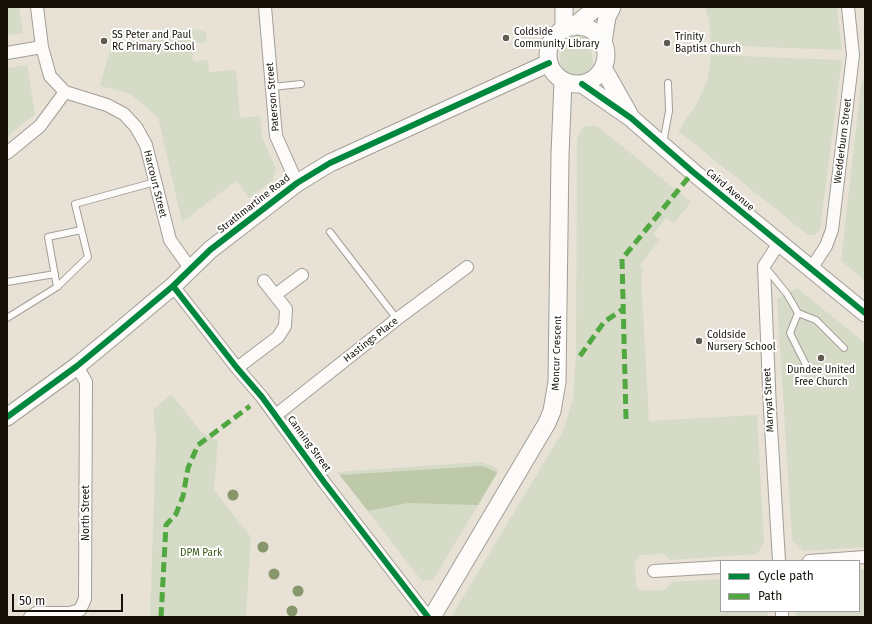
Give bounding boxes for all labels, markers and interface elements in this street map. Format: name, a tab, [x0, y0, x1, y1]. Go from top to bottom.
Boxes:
place label: Coldside Community Library	[514, 26, 599, 50]
place label: SS Peter and Paul RC Primary School	[112, 29, 195, 52]
place label: Trinity Baptist Church	[675, 31, 741, 54]
marker: Coldside Community Library	[501, 33, 511, 43]
marker: SS Peter and Paul RC Primary School	[99, 36, 109, 46]
marker: Trinity Baptist Church	[662, 38, 672, 48]
street label: Paterson Street	[264, 62, 282, 132]
street label: Wedderburn Street	[832, 98, 854, 184]
street label: Harcourt Street	[141, 149, 169, 219]
street label: Caird Avenue	[703, 166, 757, 214]
street label: Strathmartine Road	[215, 172, 293, 236]
street label: Hastings Place	[341, 315, 401, 365]
street label: Moncur Crescent	[550, 315, 564, 391]
place label: Coldside Nursery School	[707, 329, 776, 352]
marker: Coldside Nursery School	[694, 336, 704, 346]
marker: Dundee United Free Church	[816, 353, 826, 363]
place label: Dundee United Free Church	[787, 364, 855, 388]
street label: Marryat Street	[761, 367, 777, 433]
street label: Canning Street	[285, 414, 333, 474]
street label: North Street	[80, 485, 92, 541]
park label: DPM Park	[180, 547, 222, 559]
legend	[720, 560, 860, 612]
text: Cycle path	[758, 569, 814, 583]
scale bar	[14, 586, 125, 612]
text: Path	[758, 589, 782, 603]
text: 50 m	[19, 594, 45, 608]

